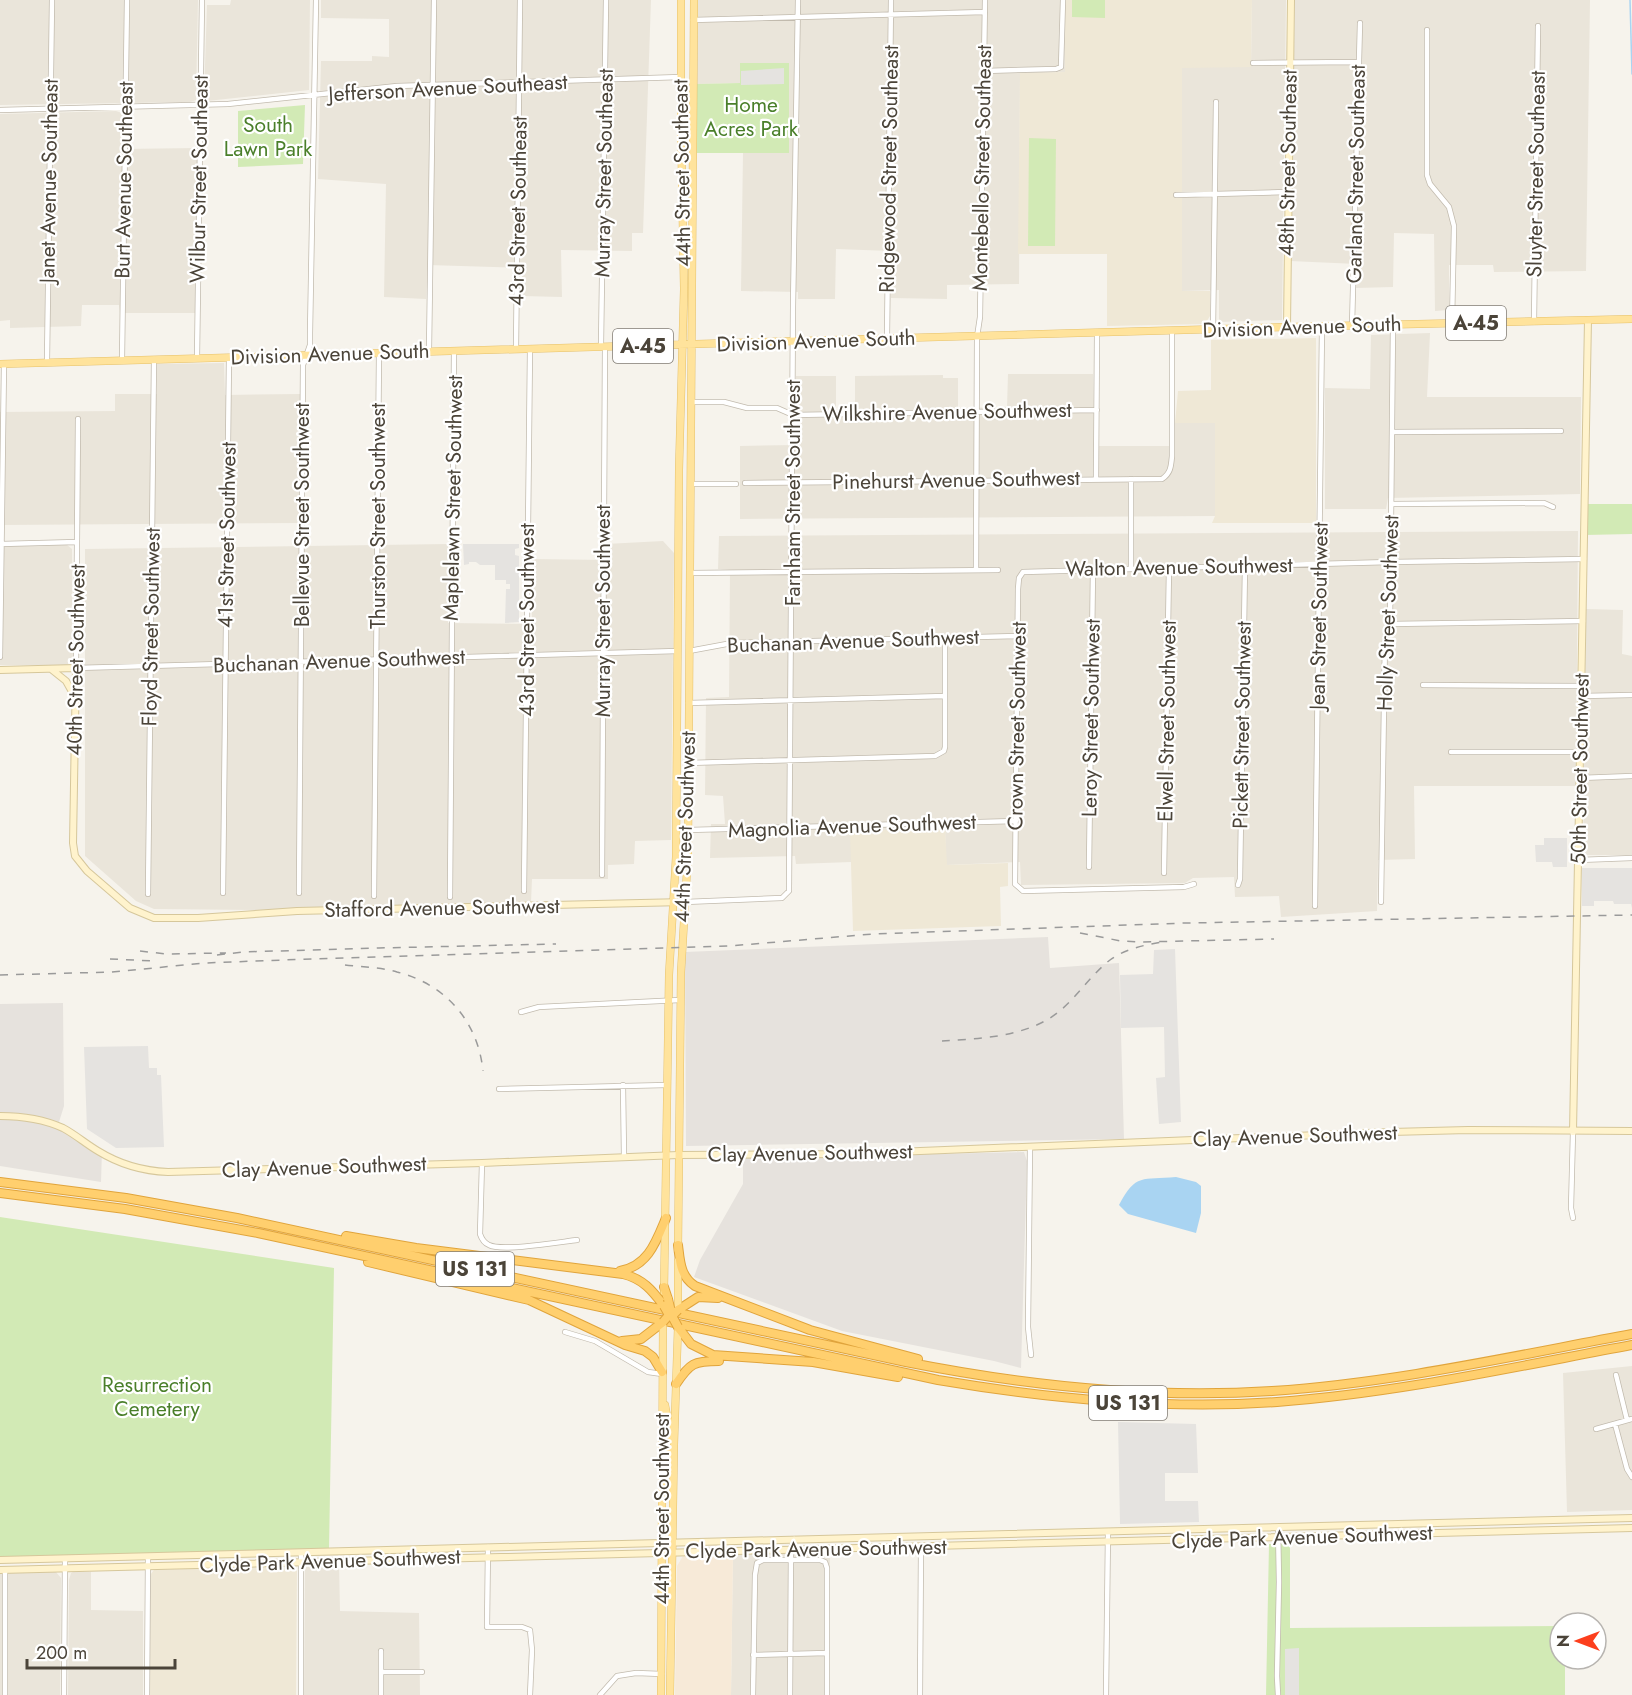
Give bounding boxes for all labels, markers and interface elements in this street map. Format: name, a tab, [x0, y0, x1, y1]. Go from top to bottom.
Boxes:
street label: Ridgewood Street Southeast	[872, 45, 906, 293]
street label: Montebello Street Southeast	[965, 45, 999, 291]
street label: Garland Street Southeast	[1339, 64, 1373, 284]
street label: Jefferson Avenue Southeast	[325, 67, 568, 109]
street label: Murray Street Southeast	[587, 68, 621, 278]
street label: 48th Street Southeast	[1271, 69, 1305, 257]
street label: Sluyter Street Southeast	[1519, 70, 1553, 278]
street label: Wilbur Street Southeast	[182, 75, 216, 283]
street label: Janet Avenue Southeast	[32, 78, 66, 287]
street label: 44th Street Southeast	[665, 79, 699, 267]
street label: Burt Avenue Southeast	[107, 81, 141, 279]
park label: Home Acres Park	[704, 90, 799, 144]
park label: South Lawn Park	[224, 110, 313, 164]
street label: 43rd Street Southeast	[501, 116, 535, 306]
road number: A-45	[1446, 306, 1506, 340]
street label: Division Avenue South	[1202, 309, 1402, 345]
street label: Division Avenue South	[716, 323, 916, 359]
road number: A-45	[613, 329, 673, 363]
street label: Division Avenue South	[230, 336, 430, 372]
street label: Maplelawn Street Southwest	[436, 375, 470, 621]
street label: Farnham Street Southwest	[778, 380, 808, 606]
street label: Wilkshire Avenue Southwest	[822, 395, 1072, 429]
street label: Bellevue Street Southwest	[287, 403, 317, 627]
street label: Thurston Street Southwest	[363, 403, 393, 629]
street label: 41st Street Southwest	[210, 442, 244, 628]
street label: Pinehurst Avenue Southwest	[832, 463, 1080, 497]
street label: Murray Street Southwest	[588, 505, 618, 717]
street label: Holly Street Southwest	[1370, 514, 1406, 712]
street label: Jean Street Southwest	[1302, 522, 1336, 713]
street label: 43rd Street Southwest	[512, 523, 542, 717]
street label: Floyd Street Southwest	[134, 527, 168, 727]
street label: Walton Avenue Southwest	[1065, 550, 1293, 584]
street label: 40th Street Southwest	[59, 564, 93, 756]
street label: Leroy Street Southwest	[1074, 619, 1108, 817]
street label: Elwell Street Southwest	[1150, 620, 1184, 822]
street label: Crown Street Southwest	[1000, 621, 1034, 831]
street label: Pickett Street Southwest	[1225, 621, 1259, 829]
street label: Buchanan Avenue Southwest	[726, 622, 980, 660]
street label: Buchanan Avenue Southwest	[212, 642, 466, 680]
street label: 50th Street Southwest	[1563, 673, 1597, 865]
street label: 44th Street Southwest	[667, 731, 703, 923]
street label: Magnolia Avenue Southwest	[727, 807, 977, 845]
street label: Stafford Avenue Southwest	[324, 891, 560, 925]
street label: Clay Avenue Southwest	[1192, 1117, 1398, 1155]
street label: Clay Avenue Southwest	[707, 1136, 913, 1170]
street label: Clay Avenue Southwest	[221, 1148, 427, 1186]
road number: US 131	[436, 1252, 514, 1286]
park label: Resurrection Cemetery	[102, 1370, 212, 1424]
road number: US 131	[1089, 1386, 1167, 1420]
street label: 44th Street Southwest	[647, 1413, 677, 1605]
street label: Clyde Park Avenue Southwest	[1171, 1517, 1433, 1557]
street label: Clyde Park Avenue Southwest	[685, 1532, 947, 1566]
street label: Clyde Park Avenue Southwest	[199, 1541, 461, 1581]
north arrow	[1548, 1611, 1608, 1671]
scale bar	[27, 1632, 176, 1670]
text: N	[1552, 1635, 1575, 1647]
text: 200 m	[36, 1640, 87, 1666]

